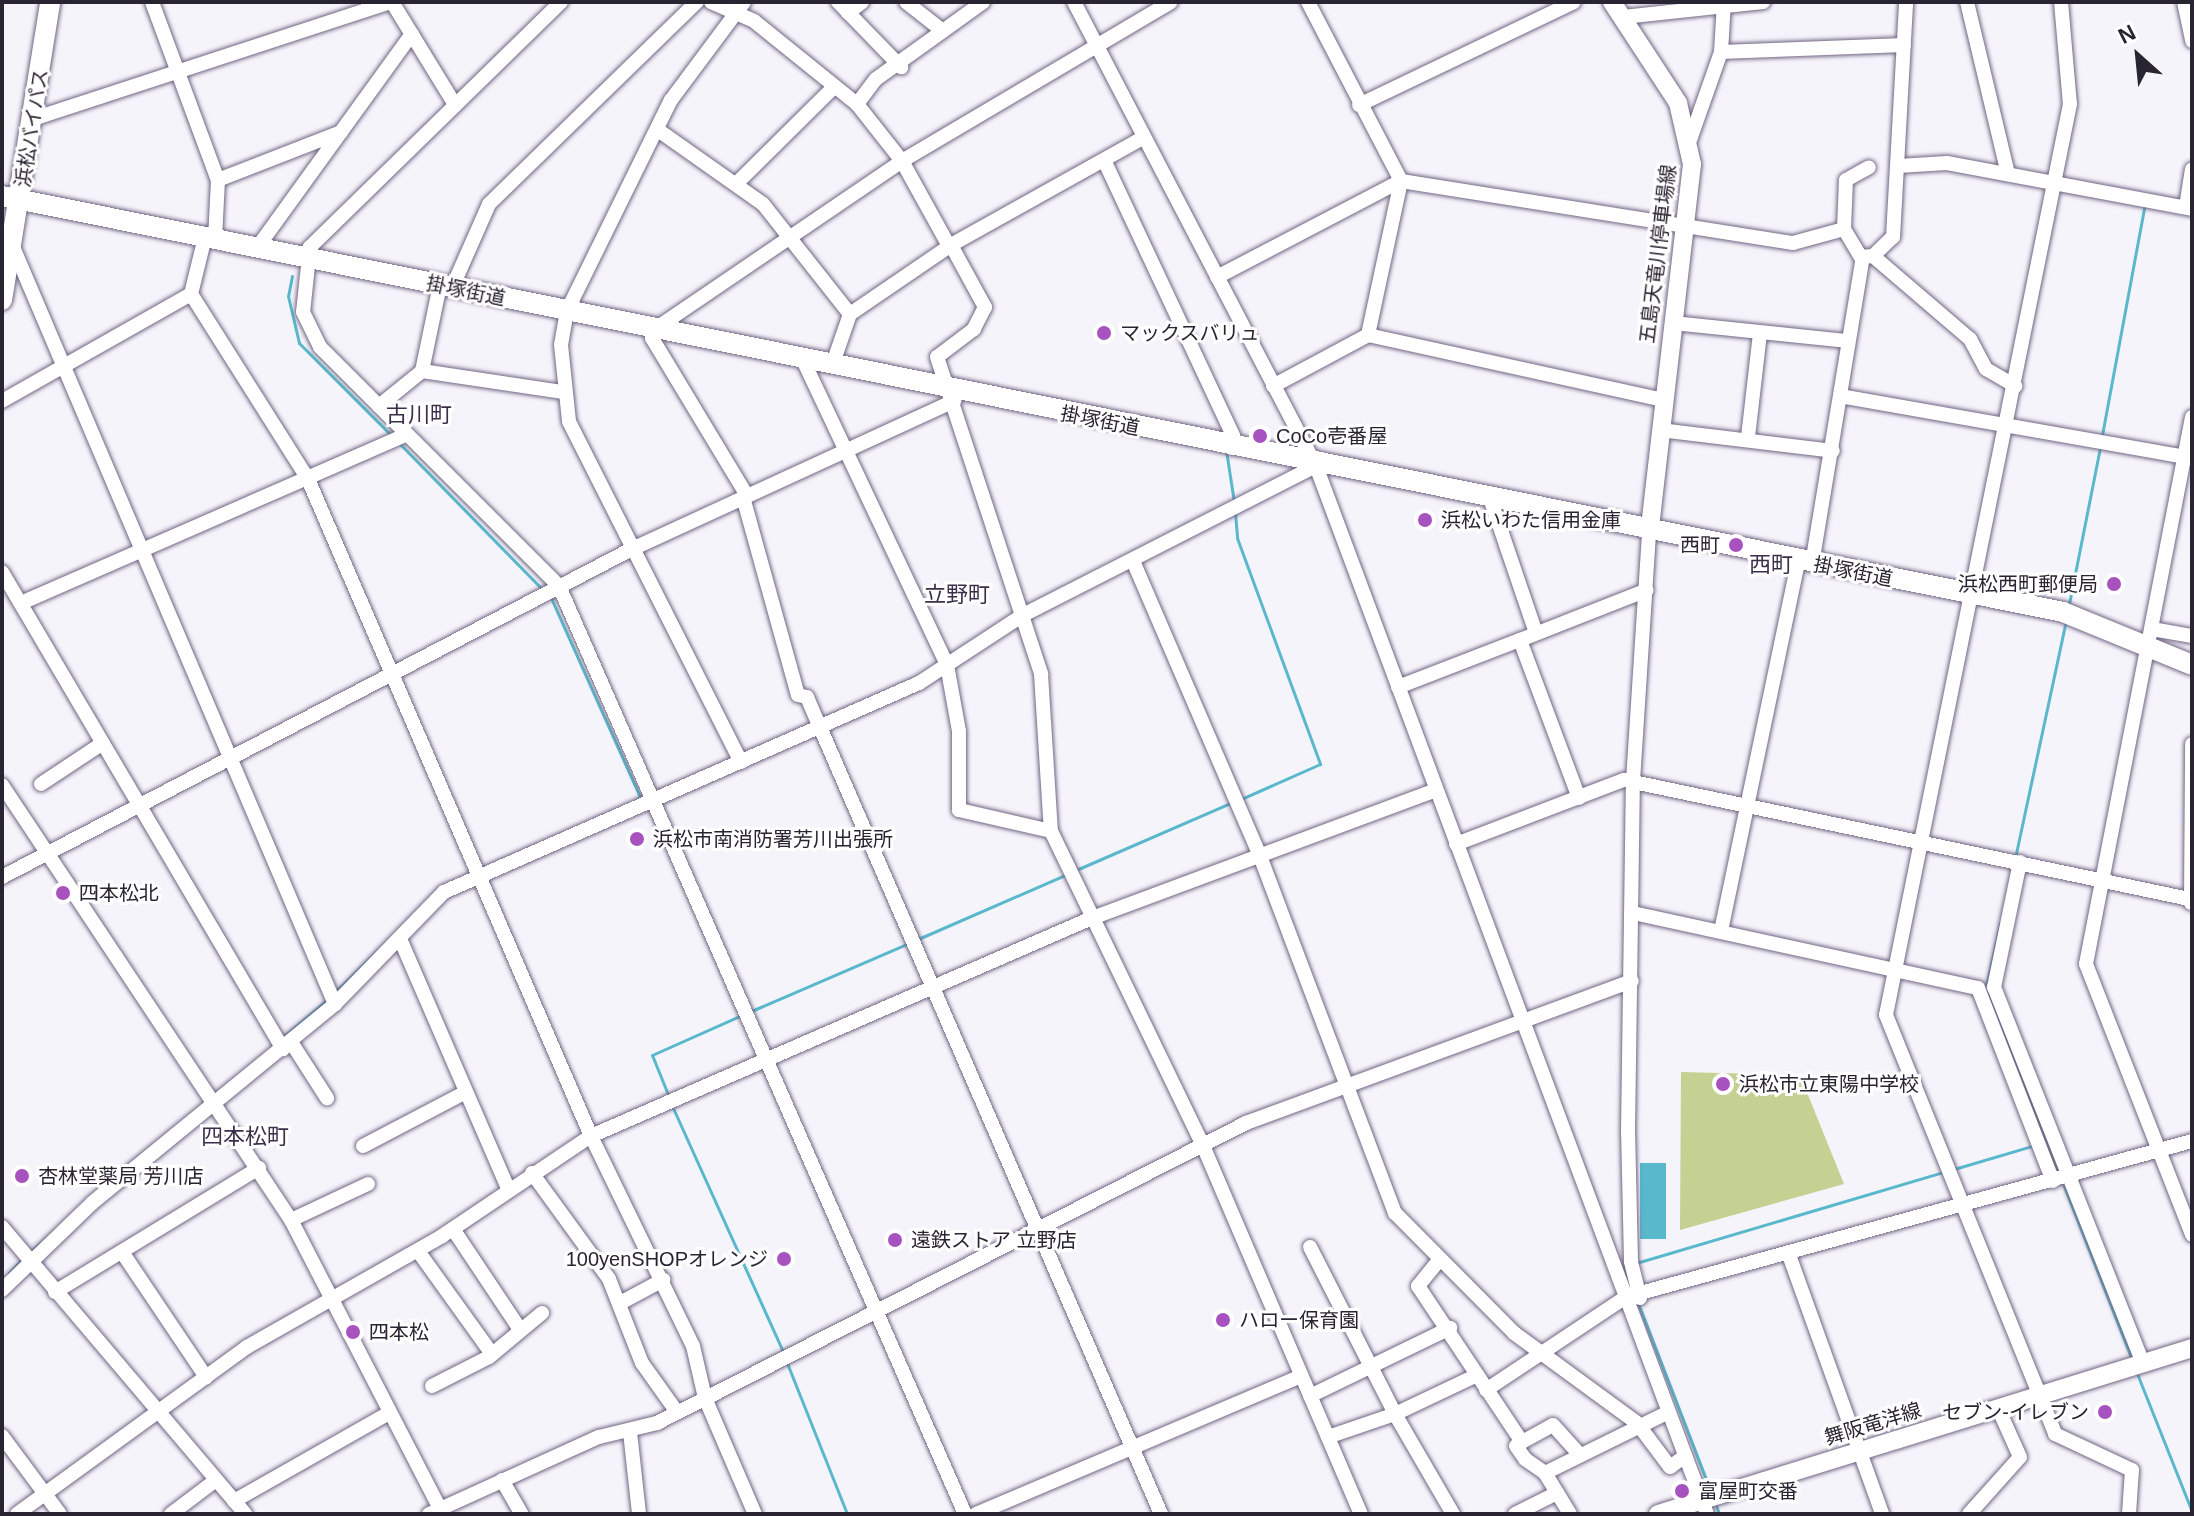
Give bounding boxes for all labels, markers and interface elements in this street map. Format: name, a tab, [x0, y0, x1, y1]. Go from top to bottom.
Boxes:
north arrow	[2098, 16, 2178, 96]
text: N	[2114, 19, 2140, 49]
street label: 浜松バイパス	[11, 67, 53, 189]
street label: 五島天竜川停車場線	[1635, 163, 1681, 345]
street label: 掛塚街道	[424, 271, 508, 311]
place label: マックスバリュ	[1120, 321, 1260, 345]
marker: マックスバリュ	[1095, 324, 1113, 342]
district label: 古川町	[386, 402, 452, 428]
street label: 掛塚街道	[1058, 402, 1142, 440]
place label: CoCo壱番屋	[1276, 424, 1387, 448]
marker: CoCo壱番屋	[1251, 427, 1269, 445]
place label: 浜松いわた信用金庫	[1441, 508, 1621, 532]
marker: 浜松いわた信用金庫	[1416, 511, 1434, 529]
place label: 西町	[1680, 533, 1720, 557]
marker: 西町	[1727, 536, 1745, 554]
district label: 西町	[1749, 552, 1793, 578]
street label: 掛塚街道	[1811, 553, 1895, 591]
place label: 浜松西町郵便局	[1958, 572, 2098, 596]
marker: 浜松西町郵便局	[2105, 575, 2123, 593]
district label: 立野町	[924, 582, 990, 608]
place label: 浜松市南消防署芳川出張所	[653, 827, 893, 851]
marker: 浜松市南消防署芳川出張所	[628, 830, 646, 848]
place label: 四本松北	[79, 881, 159, 905]
marker: 四本松北	[54, 884, 72, 902]
place label: 浜松市立東陽中学校	[1739, 1072, 1919, 1096]
marker: 浜松市立東陽中学校	[1714, 1075, 1732, 1093]
district label: 四本松町	[201, 1124, 289, 1150]
place label: 杏林堂薬局 芳川店	[38, 1164, 204, 1188]
marker: 杏林堂薬局 芳川店	[13, 1167, 31, 1185]
place label: 遠鉄ストア 立野店	[911, 1228, 1077, 1252]
marker: 遠鉄ストア 立野店	[886, 1231, 904, 1249]
place label: 100yenSHOPオレンジ	[566, 1247, 768, 1271]
marker: 100yenSHOPオレンジ	[775, 1250, 793, 1268]
place label: ハロー保育園	[1239, 1308, 1359, 1332]
marker: ハロー保育園	[1214, 1311, 1232, 1329]
place label: 四本松	[369, 1320, 429, 1344]
marker: 四本松	[344, 1323, 362, 1341]
street label: 舞阪竜洋線	[1822, 1398, 1924, 1450]
place label: セブン-イレブン	[1942, 1400, 2089, 1424]
marker: セブン-イレブン	[2096, 1403, 2114, 1421]
place label: 富屋町交番	[1698, 1479, 1798, 1503]
marker: 富屋町交番	[1673, 1482, 1691, 1500]

